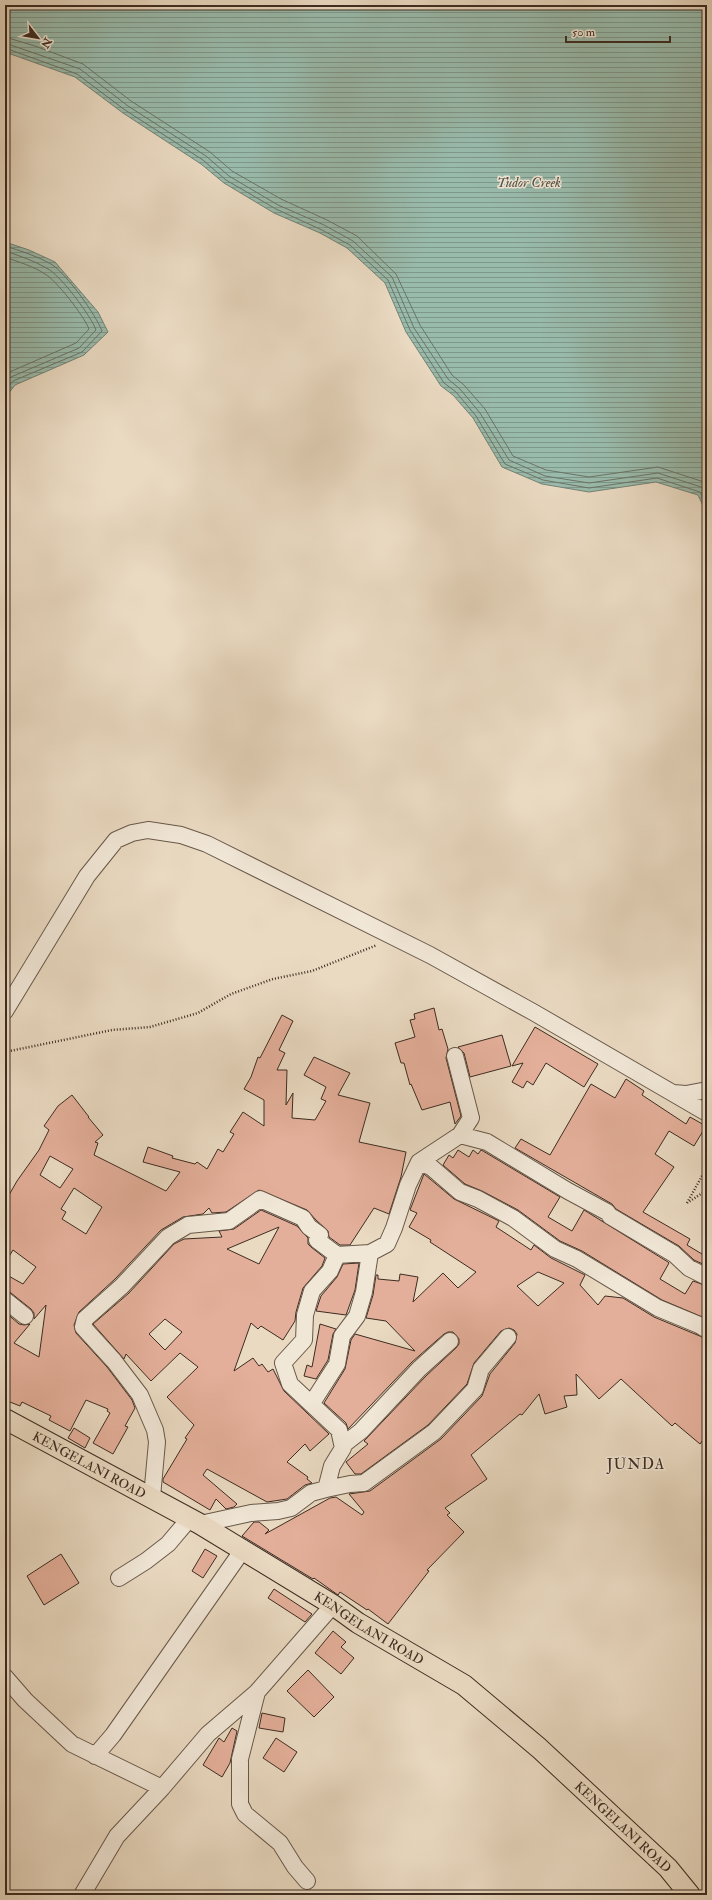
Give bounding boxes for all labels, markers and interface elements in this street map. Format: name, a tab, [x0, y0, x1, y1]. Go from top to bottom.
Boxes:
north arrow	[18, 18, 58, 58]
scale bar	[566, 18, 670, 44]
text: 50 m	[572, 25, 596, 40]
text: N	[37, 34, 55, 51]
water label: Tudor Creek	[497, 174, 561, 191]
street label: KENGELANI ROAD	[30, 1428, 148, 1502]
district label: JUNDA	[606, 1455, 665, 1475]
street label: KENGELANI ROAD	[311, 1588, 426, 1669]
street label: KENGELANI ROAD	[571, 1778, 674, 1876]

